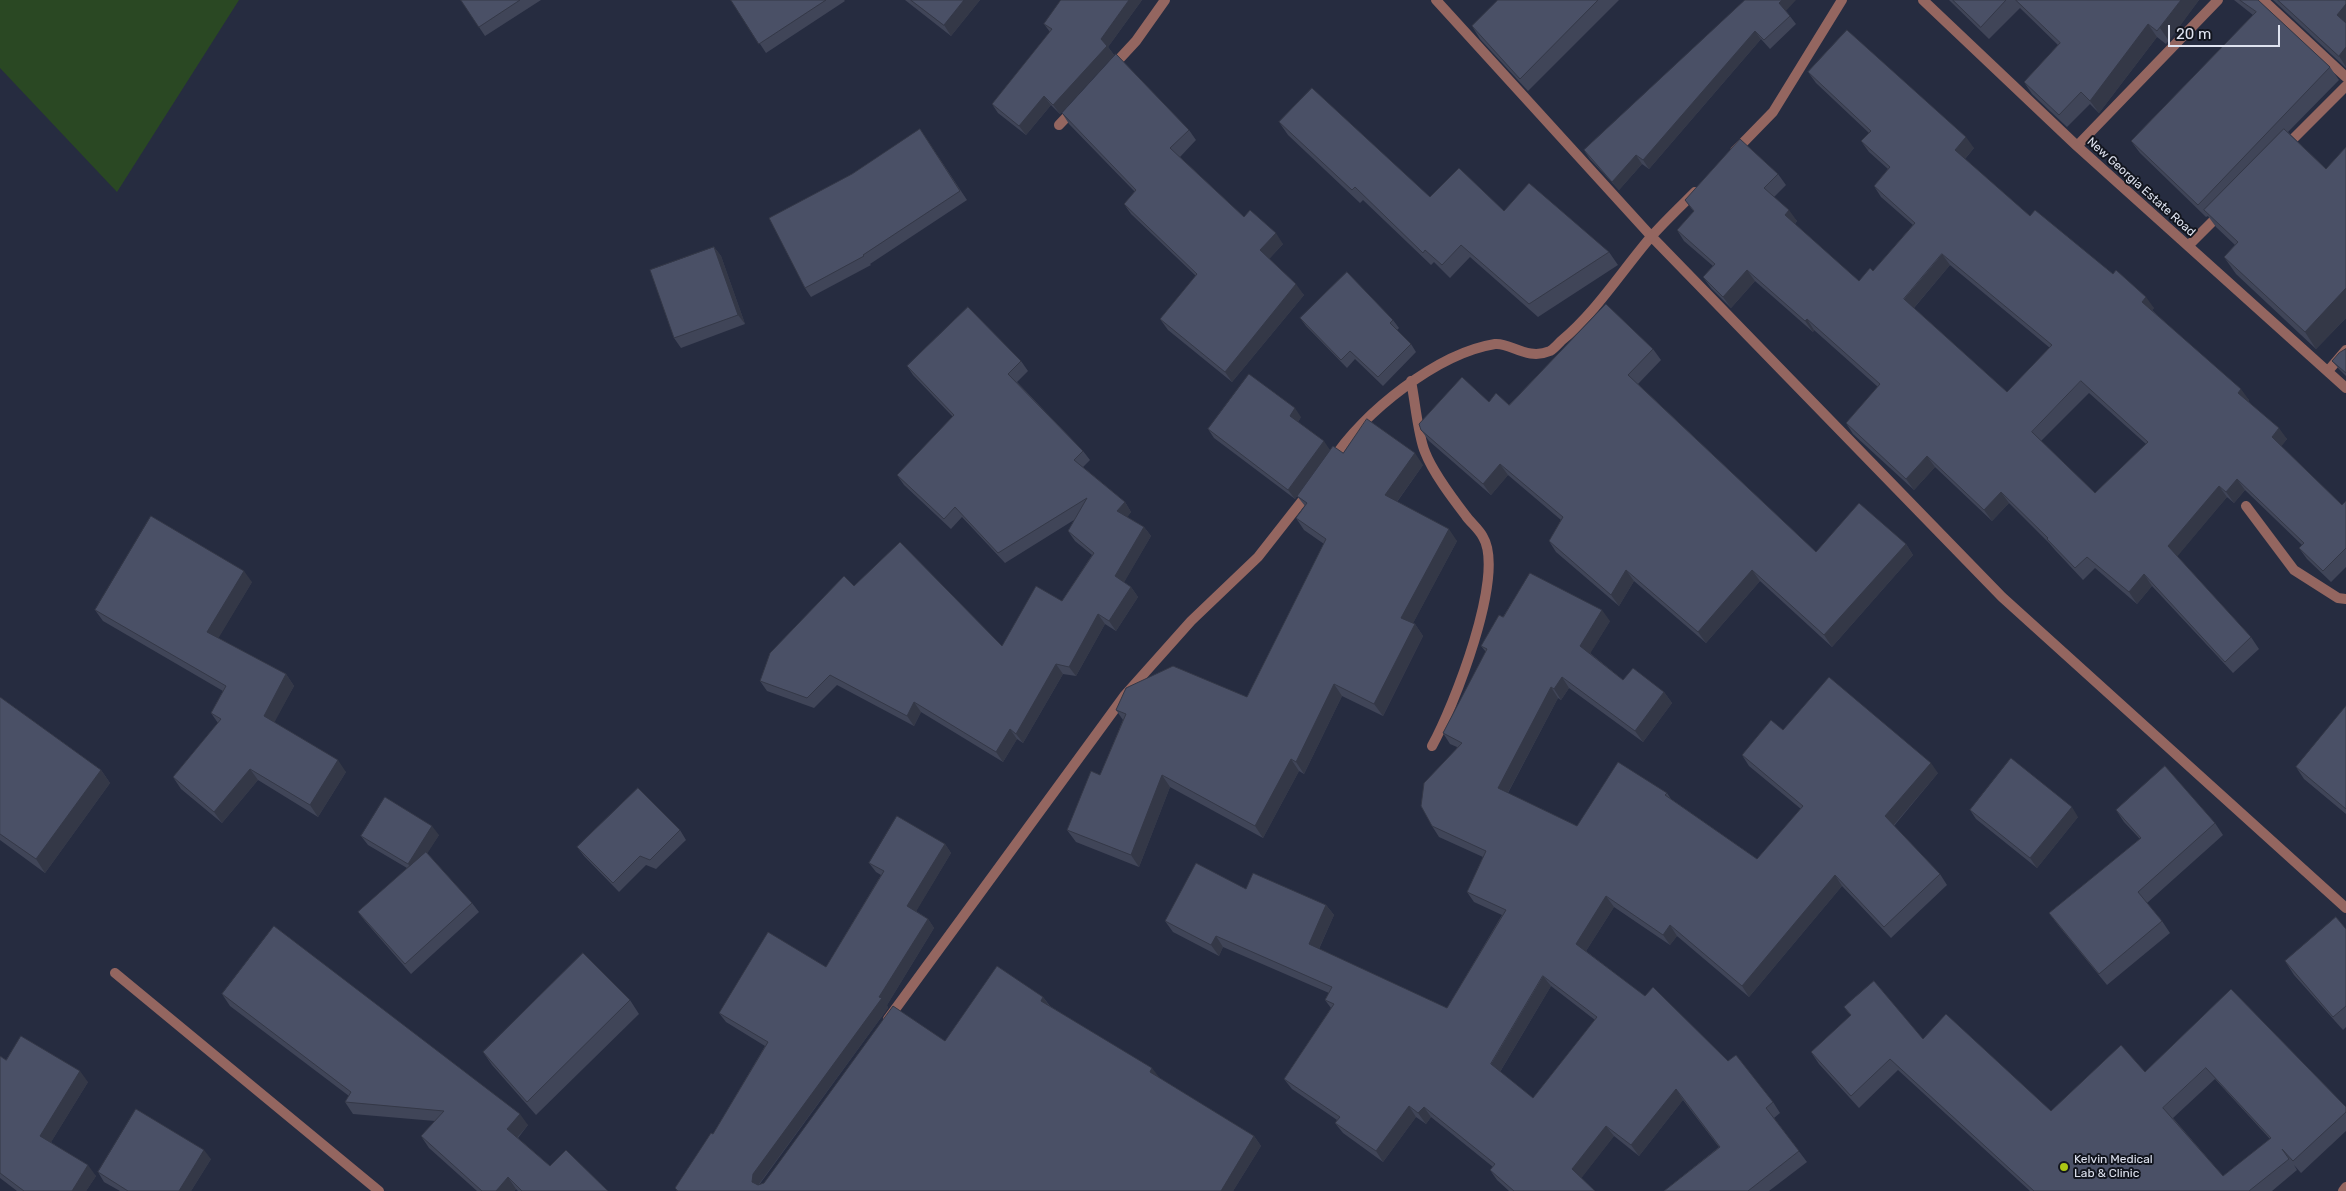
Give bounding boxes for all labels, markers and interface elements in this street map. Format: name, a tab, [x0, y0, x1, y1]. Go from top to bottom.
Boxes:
scale bar	[2171, 15, 2284, 47]
text: 20 m	[2176, 25, 2211, 43]
street label: New Georgia Estate Road	[2084, 135, 2198, 239]
place label: Kelvin Medical Lab & Clinic	[2074, 1153, 2153, 1181]
marker: Kelvin Medical Lab & Clinic	[2058, 1161, 2070, 1173]

